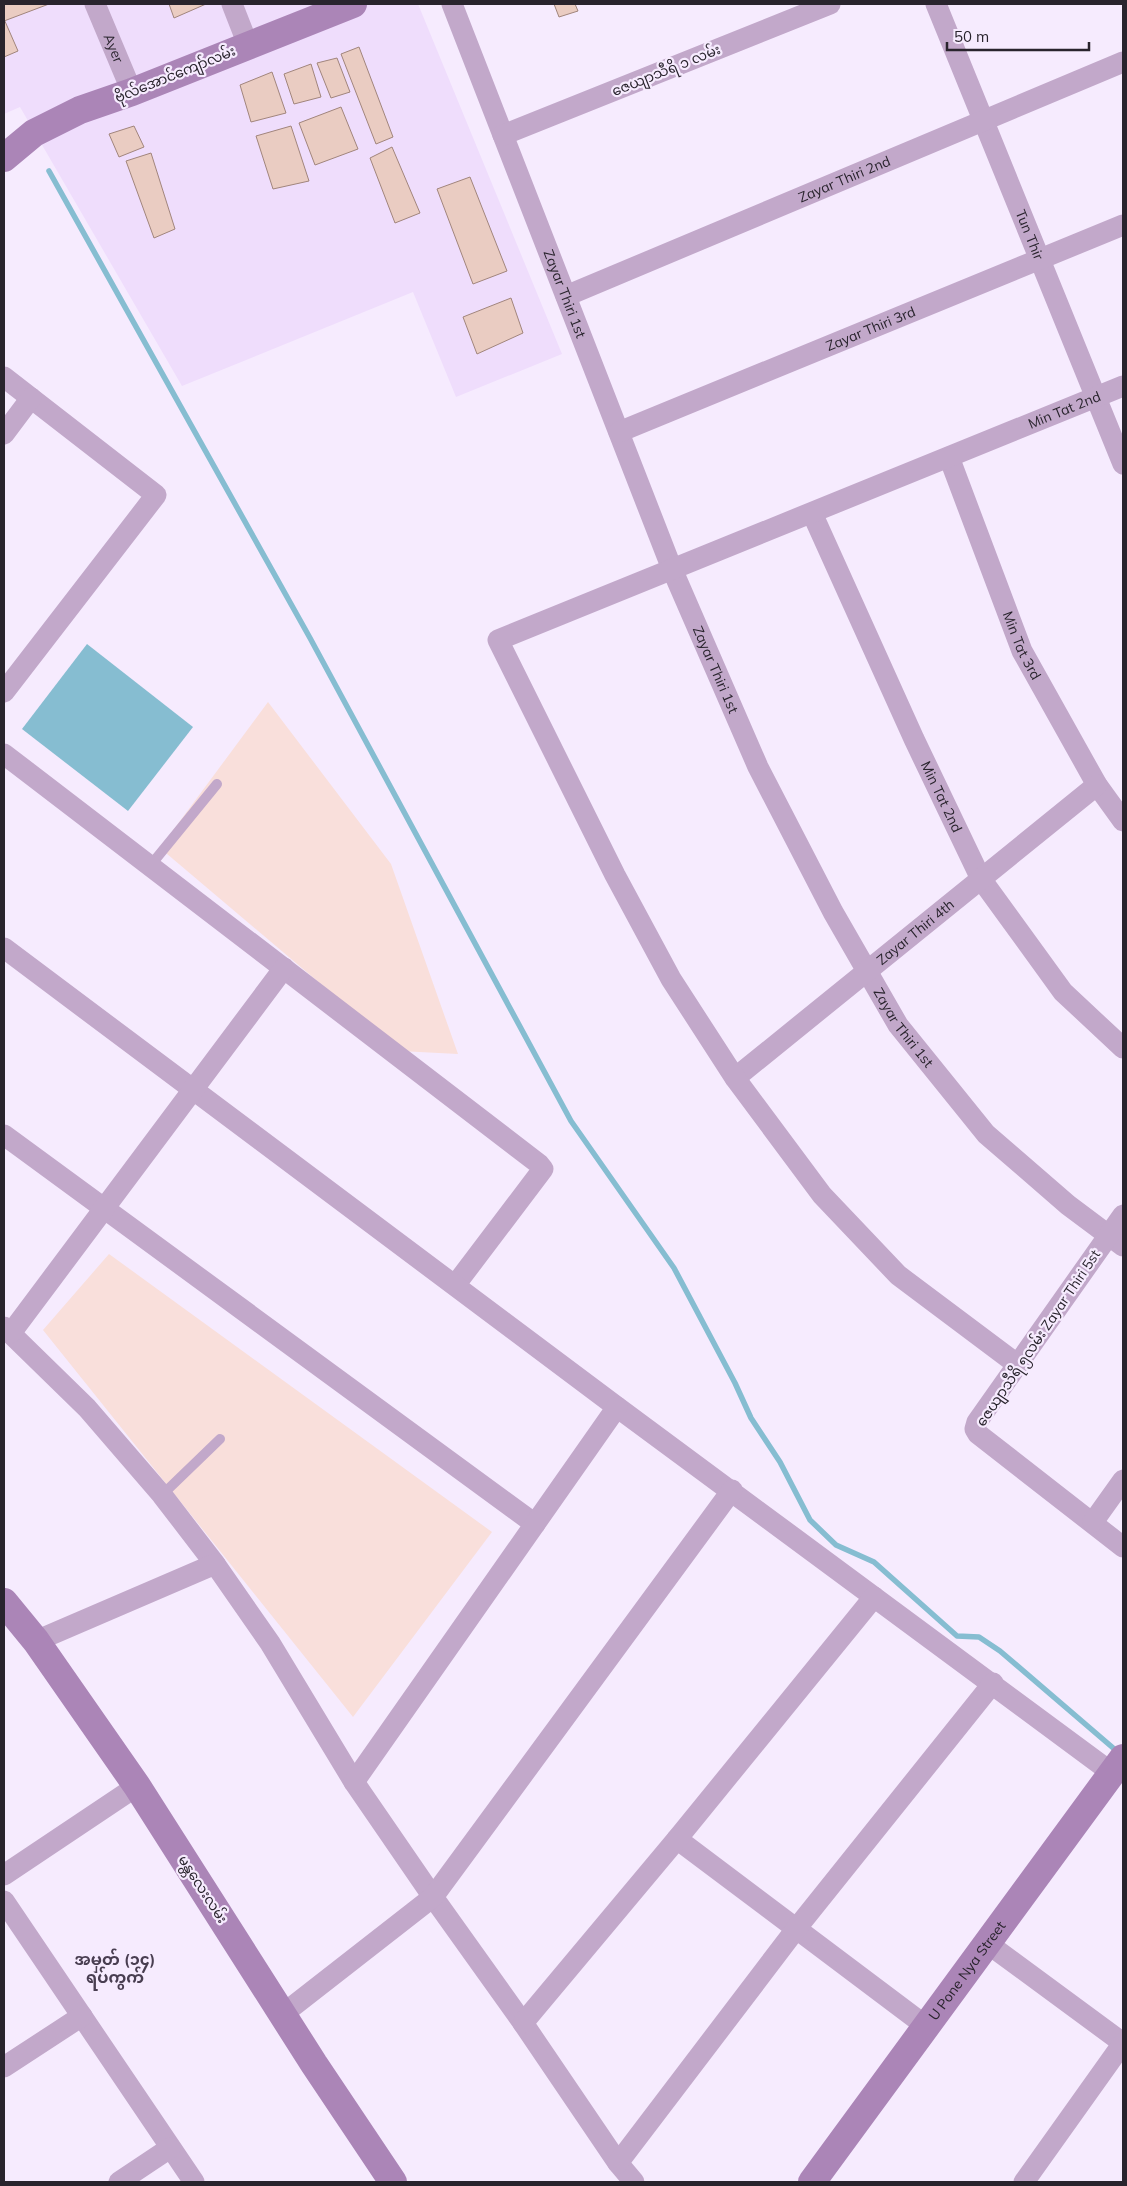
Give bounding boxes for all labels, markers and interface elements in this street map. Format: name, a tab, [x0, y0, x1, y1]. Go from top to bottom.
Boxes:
scale bar	[947, 20, 1090, 52]
text: 50 m	[954, 27, 989, 46]
street label: Ayer	[99, 31, 128, 66]
street label: ဇေယျာသီရိ ၁ လမ်း	[609, 39, 724, 103]
street label: ဗိုလ်အောင်ကျော်လမ်း	[112, 41, 239, 109]
street label: Zayar Thiri 2nd	[796, 152, 893, 206]
street label: Tun Thir	[1012, 207, 1048, 263]
street label: Zayar Thiri 1st	[540, 247, 590, 341]
street label: Zayar Thiri 3rd	[823, 302, 918, 355]
street label: Min Tat 2nd	[1025, 387, 1103, 433]
street label: Min Tat 3rd	[999, 609, 1045, 683]
street label: Zayar Thiri 1st	[689, 623, 743, 716]
street label: Min Tat 2nd	[917, 758, 966, 835]
street label: Zayar Thiri 4th	[873, 895, 958, 969]
street label: Zayar Thiri 1st	[870, 985, 938, 1071]
street label: ဇေယျာသီရိ ၅လမ်း Zayar Thiri 5st	[971, 1246, 1107, 1432]
street label: မန္တလေးလမ်း	[172, 1851, 233, 1928]
street label: U Pone Nya Street	[925, 1917, 1009, 2024]
district label: အမှတ် (၁၄) ရပ်ကွက်	[75, 1948, 155, 1991]

